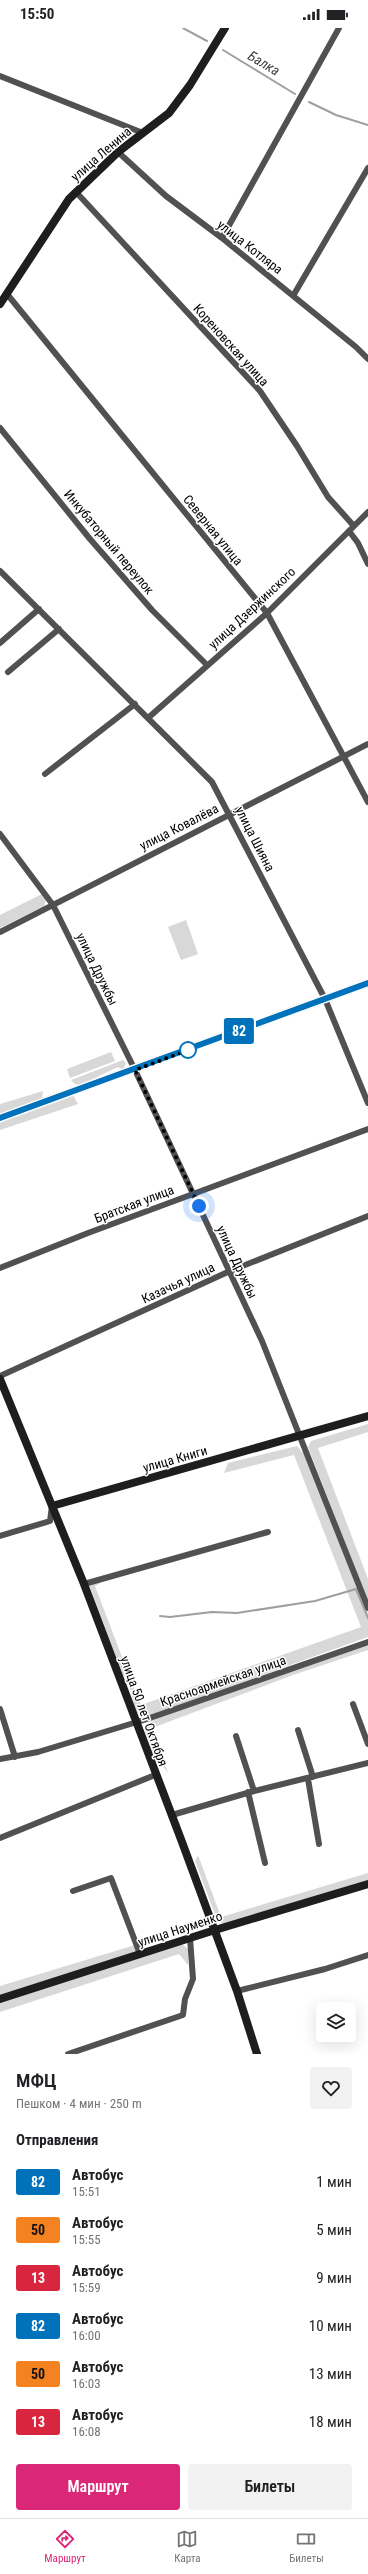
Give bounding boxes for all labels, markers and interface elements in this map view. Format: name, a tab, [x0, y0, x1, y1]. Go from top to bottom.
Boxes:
text: 15:50	[20, 5, 54, 23]
water label: Балка	[245, 47, 283, 79]
street label: улица Ленина	[68, 124, 134, 184]
street label: улица Котляра	[214, 217, 286, 277]
street label: Кореновская улица	[190, 301, 272, 389]
street label: Инкубаторный переулок	[61, 487, 158, 598]
street label: Северная улица	[180, 492, 246, 568]
street label: улица Дзержинского	[206, 564, 298, 652]
street label: улица Ковалёва	[137, 801, 221, 853]
street label: улица Шияна	[232, 804, 278, 874]
street label: улица Дружбы	[73, 930, 121, 1008]
line badge: 82	[221, 1018, 257, 1044]
text: 82	[232, 1023, 246, 1039]
unlabelled marker	[179, 1041, 197, 1059]
street label: Братская улица	[92, 1182, 176, 1226]
your location	[189, 1196, 209, 1216]
street label: улица Дружбы	[214, 1223, 260, 1301]
street label: Казачья улица	[139, 1260, 217, 1306]
street label: улица Книги	[141, 1443, 209, 1475]
street label: Красноармейская улица	[158, 1652, 288, 1710]
street label: улица 50 лет Октября	[117, 1654, 171, 1768]
street label: улица Науменко	[136, 1908, 224, 1950]
map controls	[316, 2002, 356, 2042]
button: layers	[316, 2002, 356, 2042]
button: heart	[310, 2067, 352, 2109]
text: МФЦ	[16, 2069, 56, 2092]
text: Пешком · 4 мин · 250 m	[16, 2096, 142, 2111]
text: Отправления	[16, 2131, 98, 2149]
text: Автобус	[72, 2166, 123, 2184]
text: 1 мин	[316, 2173, 352, 2191]
text: 82	[31, 2174, 45, 2190]
text: 15:51	[72, 2184, 101, 2199]
text: Автобус	[72, 2214, 123, 2232]
text: 5 мин	[316, 2221, 352, 2239]
text: 50	[31, 2222, 45, 2238]
text: 15:55	[72, 2232, 101, 2247]
text: Автобус	[72, 2262, 123, 2280]
text: 9 мин	[316, 2269, 352, 2287]
text: 13	[31, 2270, 45, 2286]
text: 15:59	[72, 2280, 101, 2295]
text: Автобус	[72, 2310, 123, 2328]
text: 10 мин	[309, 2317, 352, 2335]
text: 82	[31, 2318, 45, 2334]
text: 16:00	[72, 2328, 101, 2343]
text: Автобус	[72, 2358, 123, 2376]
text: 13 мин	[309, 2365, 352, 2383]
text: 50	[31, 2366, 45, 2382]
text: 16:03	[72, 2376, 101, 2391]
text: Автобус	[72, 2406, 123, 2424]
text: 18 мин	[309, 2413, 352, 2431]
text: 13	[31, 2414, 45, 2430]
text: 16:08	[72, 2424, 101, 2439]
button: Маршрут	[16, 2464, 180, 2510]
button: Билеты	[188, 2464, 352, 2510]
tab: Маршрут	[44, 2528, 86, 2565]
tab: Карта	[174, 2528, 201, 2565]
tab: Билеты	[289, 2528, 324, 2565]

